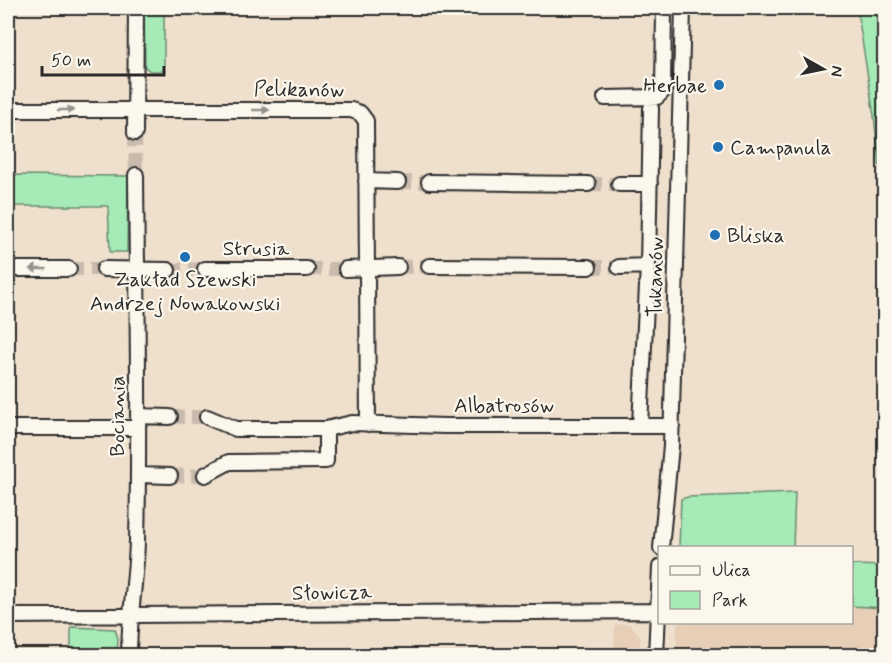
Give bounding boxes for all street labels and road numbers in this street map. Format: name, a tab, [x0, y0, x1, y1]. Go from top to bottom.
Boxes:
street label: Pelikanów	[254, 75, 344, 105]
street label: Strusia	[223, 235, 290, 263]
street label: Tukanów	[641, 237, 671, 318]
street label: Bociania	[104, 376, 132, 456]
street label: Albatrosów	[454, 392, 554, 420]
street label: Słowicza	[292, 578, 373, 608]

